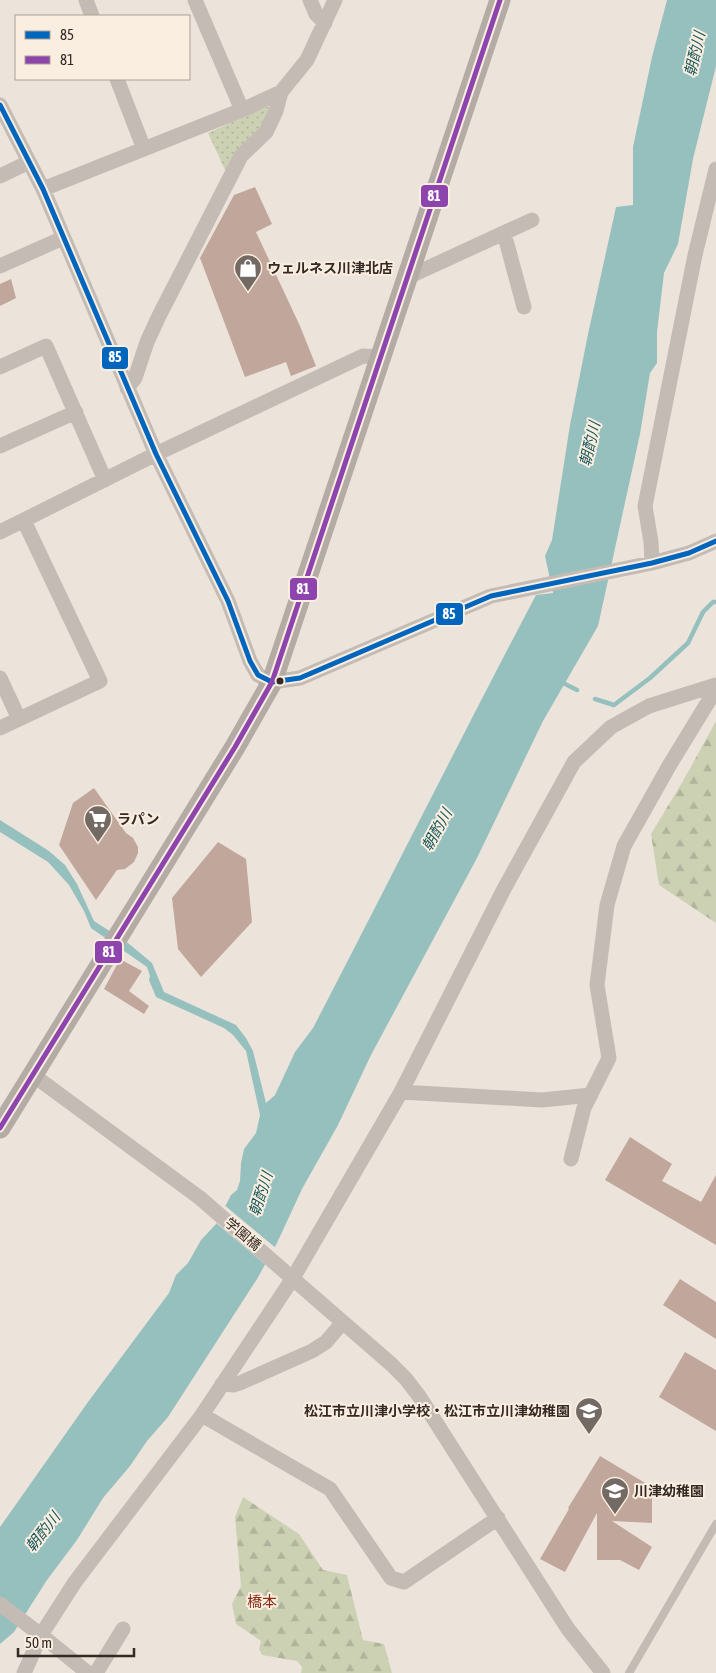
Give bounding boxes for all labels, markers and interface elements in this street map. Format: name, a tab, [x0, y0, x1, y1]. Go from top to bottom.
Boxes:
legend	[15, 15, 190, 80]
text: 85	[60, 26, 74, 43]
water label: 朝酌川	[681, 28, 708, 78]
text: 81	[60, 51, 74, 68]
line badge: 81	[420, 184, 449, 208]
text: 81	[427, 188, 441, 204]
shop icon: ウェルネス川津北店	[233, 253, 263, 292]
place label: ウェルネス川津北店	[267, 260, 393, 276]
line badge: 85	[101, 346, 129, 370]
text: 85	[108, 349, 122, 365]
water label: 朝酌川	[576, 418, 603, 468]
line badge: 81	[289, 577, 318, 601]
text: 81	[296, 581, 310, 597]
line badge: 85	[435, 602, 464, 626]
text: 85	[442, 606, 456, 622]
unlabelled marker	[275, 676, 285, 686]
supermarket icon: ラパン	[83, 804, 113, 843]
water label: 朝酌川	[418, 804, 456, 854]
place label: ラパン	[117, 811, 160, 827]
line badge: 81	[94, 940, 123, 964]
text: 81	[102, 944, 116, 960]
water label: 朝酌川	[245, 1168, 276, 1218]
street label: 学園橋	[222, 1214, 264, 1254]
school or university icon: 松江市立川津小学校・松江市立川津幼稚園	[574, 1396, 604, 1435]
place label: 松江市立川津小学校・松江市立川津幼稚園	[304, 1403, 570, 1419]
school or university icon: 川津幼稚園	[600, 1476, 630, 1515]
place label: 川津幼稚園	[634, 1483, 704, 1499]
water label: 朝酌川	[22, 1507, 64, 1555]
district label: 橋本	[247, 1593, 277, 1610]
scale bar	[18, 1626, 134, 1658]
text: 50 m	[25, 1634, 52, 1651]

